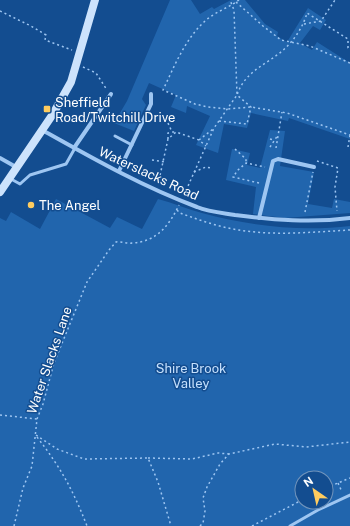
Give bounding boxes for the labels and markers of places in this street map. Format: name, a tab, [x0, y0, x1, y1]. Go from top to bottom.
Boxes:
place label: Sheffield Road/Twitchill Drive	[55, 95, 175, 125]
marker: Sheffield Road/Twitchill Drive	[42, 104, 52, 114]
place label: The Angel	[39, 198, 101, 213]
marker: The Angel	[26, 200, 36, 210]

